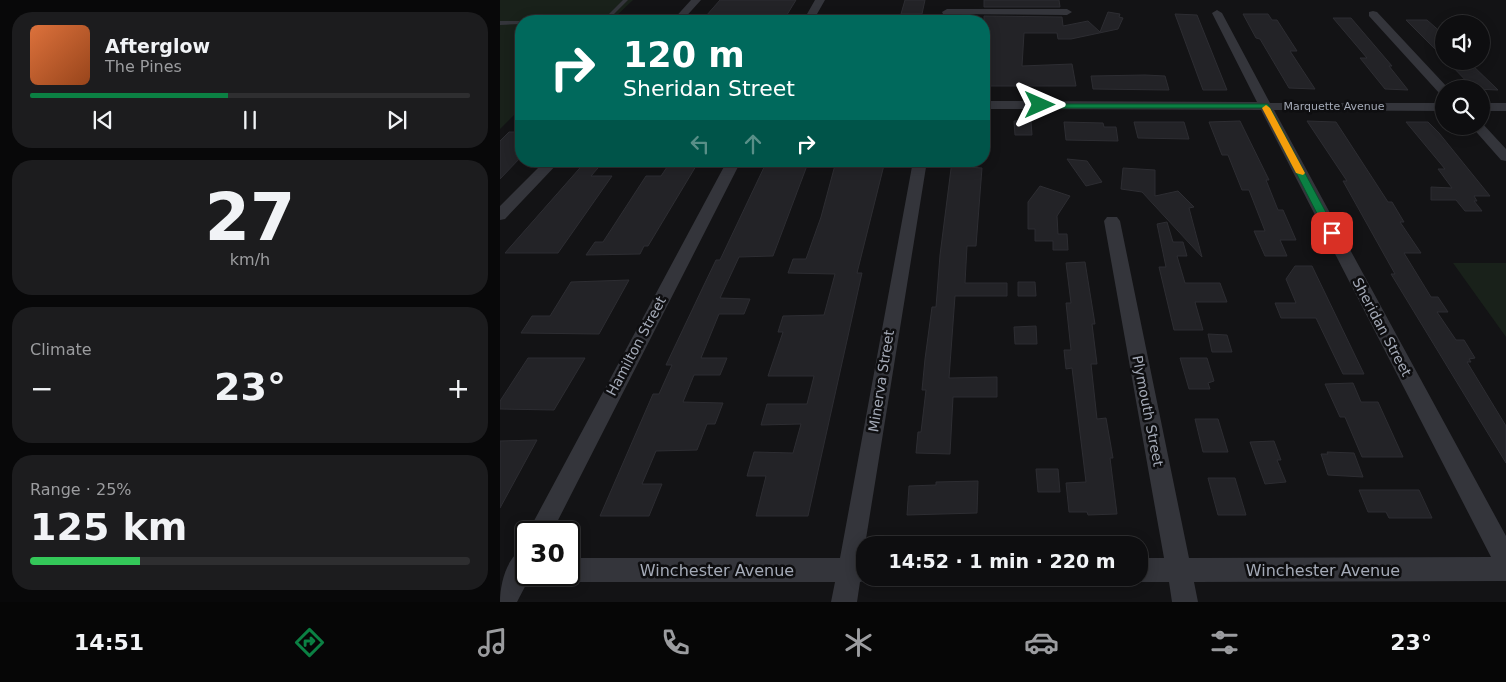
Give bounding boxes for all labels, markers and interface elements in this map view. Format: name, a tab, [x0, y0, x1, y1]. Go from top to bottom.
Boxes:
map controls	[1435, 15, 1490, 135]
button: sound	[1435, 15, 1490, 70]
text: Afterglow	[105, 35, 210, 57]
icon: right	[540, 35, 605, 100]
text: 120 m	[623, 35, 745, 75]
text: The Pines	[105, 57, 182, 76]
text: Sheridan Street	[623, 76, 795, 101]
position arrow	[1013, 78, 1065, 130]
button: search	[1435, 80, 1490, 135]
street label: Marquette Avenue	[1283, 100, 1385, 113]
icon: previous	[89, 106, 117, 134]
icon: pause	[236, 106, 264, 134]
icon: next	[383, 106, 411, 134]
icon: left	[686, 130, 714, 158]
icon: ahead	[739, 130, 767, 158]
icon: right	[792, 130, 820, 158]
text: 27	[205, 180, 295, 255]
pin	[1311, 212, 1353, 254]
icon: arrive	[1318, 219, 1346, 247]
text: km/h	[230, 250, 270, 269]
street label: Sheridan Street	[1349, 275, 1415, 379]
street label: Hamilton Street	[603, 293, 669, 399]
street label: Minerva Street	[865, 328, 897, 433]
text: Climate	[30, 340, 92, 359]
street label: Plymouth Street	[1129, 354, 1167, 469]
text: 23°	[214, 365, 286, 409]
text: −	[30, 372, 53, 405]
text: +	[447, 372, 470, 405]
text: Range · 25%	[30, 480, 132, 499]
text: 125 km	[30, 505, 187, 549]
speed limit sign: 30	[515, 521, 580, 586]
text: 14:52 · 1 min · 220 m	[888, 550, 1116, 572]
street label: Winchester Avenue	[640, 561, 794, 580]
street label: Winchester Avenue	[1246, 561, 1400, 580]
icon: directions	[292, 625, 327, 660]
icon: music	[475, 625, 510, 660]
icon: phone	[658, 625, 693, 660]
icon: climate	[841, 625, 876, 660]
icon: car	[1024, 625, 1059, 660]
icon: filters	[1207, 625, 1242, 660]
text: 14:51	[74, 630, 144, 655]
text: 23°	[1390, 630, 1432, 655]

